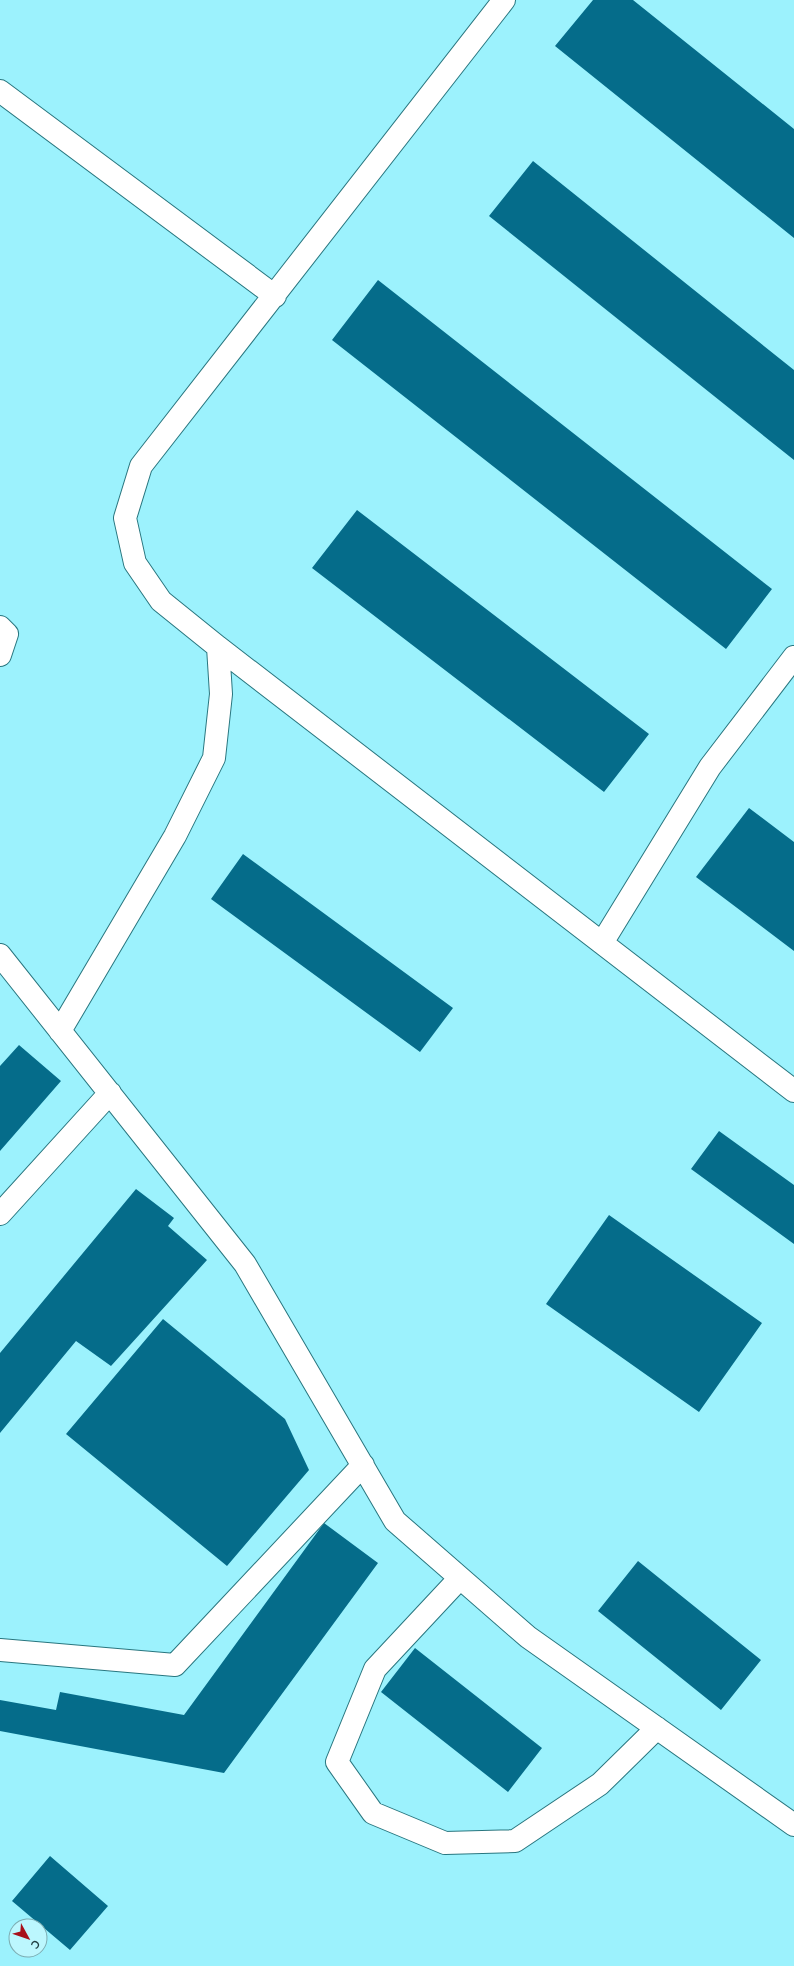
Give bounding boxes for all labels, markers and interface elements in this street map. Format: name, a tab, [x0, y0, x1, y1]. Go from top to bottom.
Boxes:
north arrow	[8, 1918, 48, 1958]
text: С	[27, 1936, 43, 1952]

